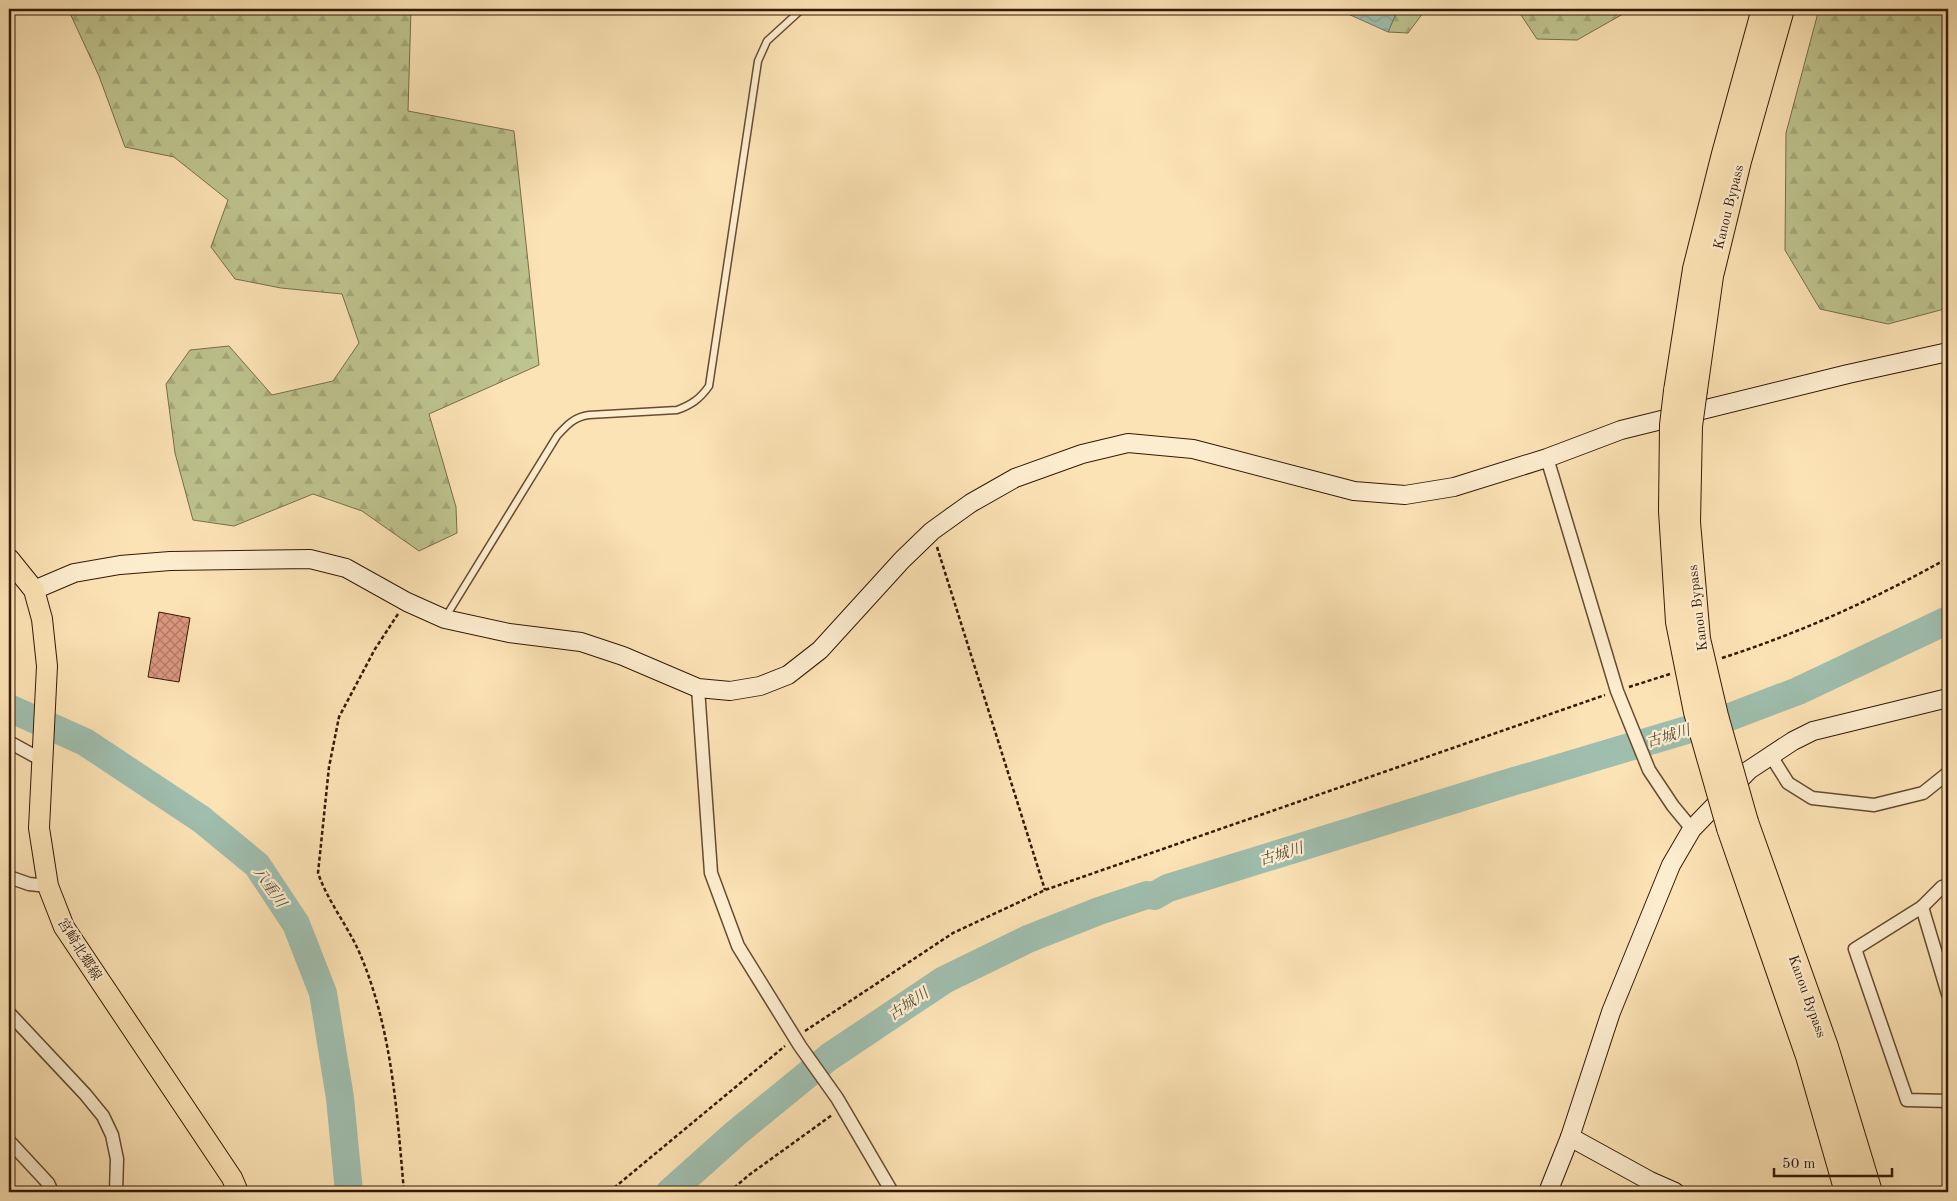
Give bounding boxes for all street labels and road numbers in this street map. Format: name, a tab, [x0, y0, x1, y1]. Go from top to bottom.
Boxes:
street label: Kanou Bypass	[1712, 163, 1746, 251]
street label: Kanou Bypass	[1686, 564, 1710, 652]
street label: 宮崎北郷線	[55, 916, 104, 983]
street label: Kanou Bypass	[1786, 953, 1828, 1040]

